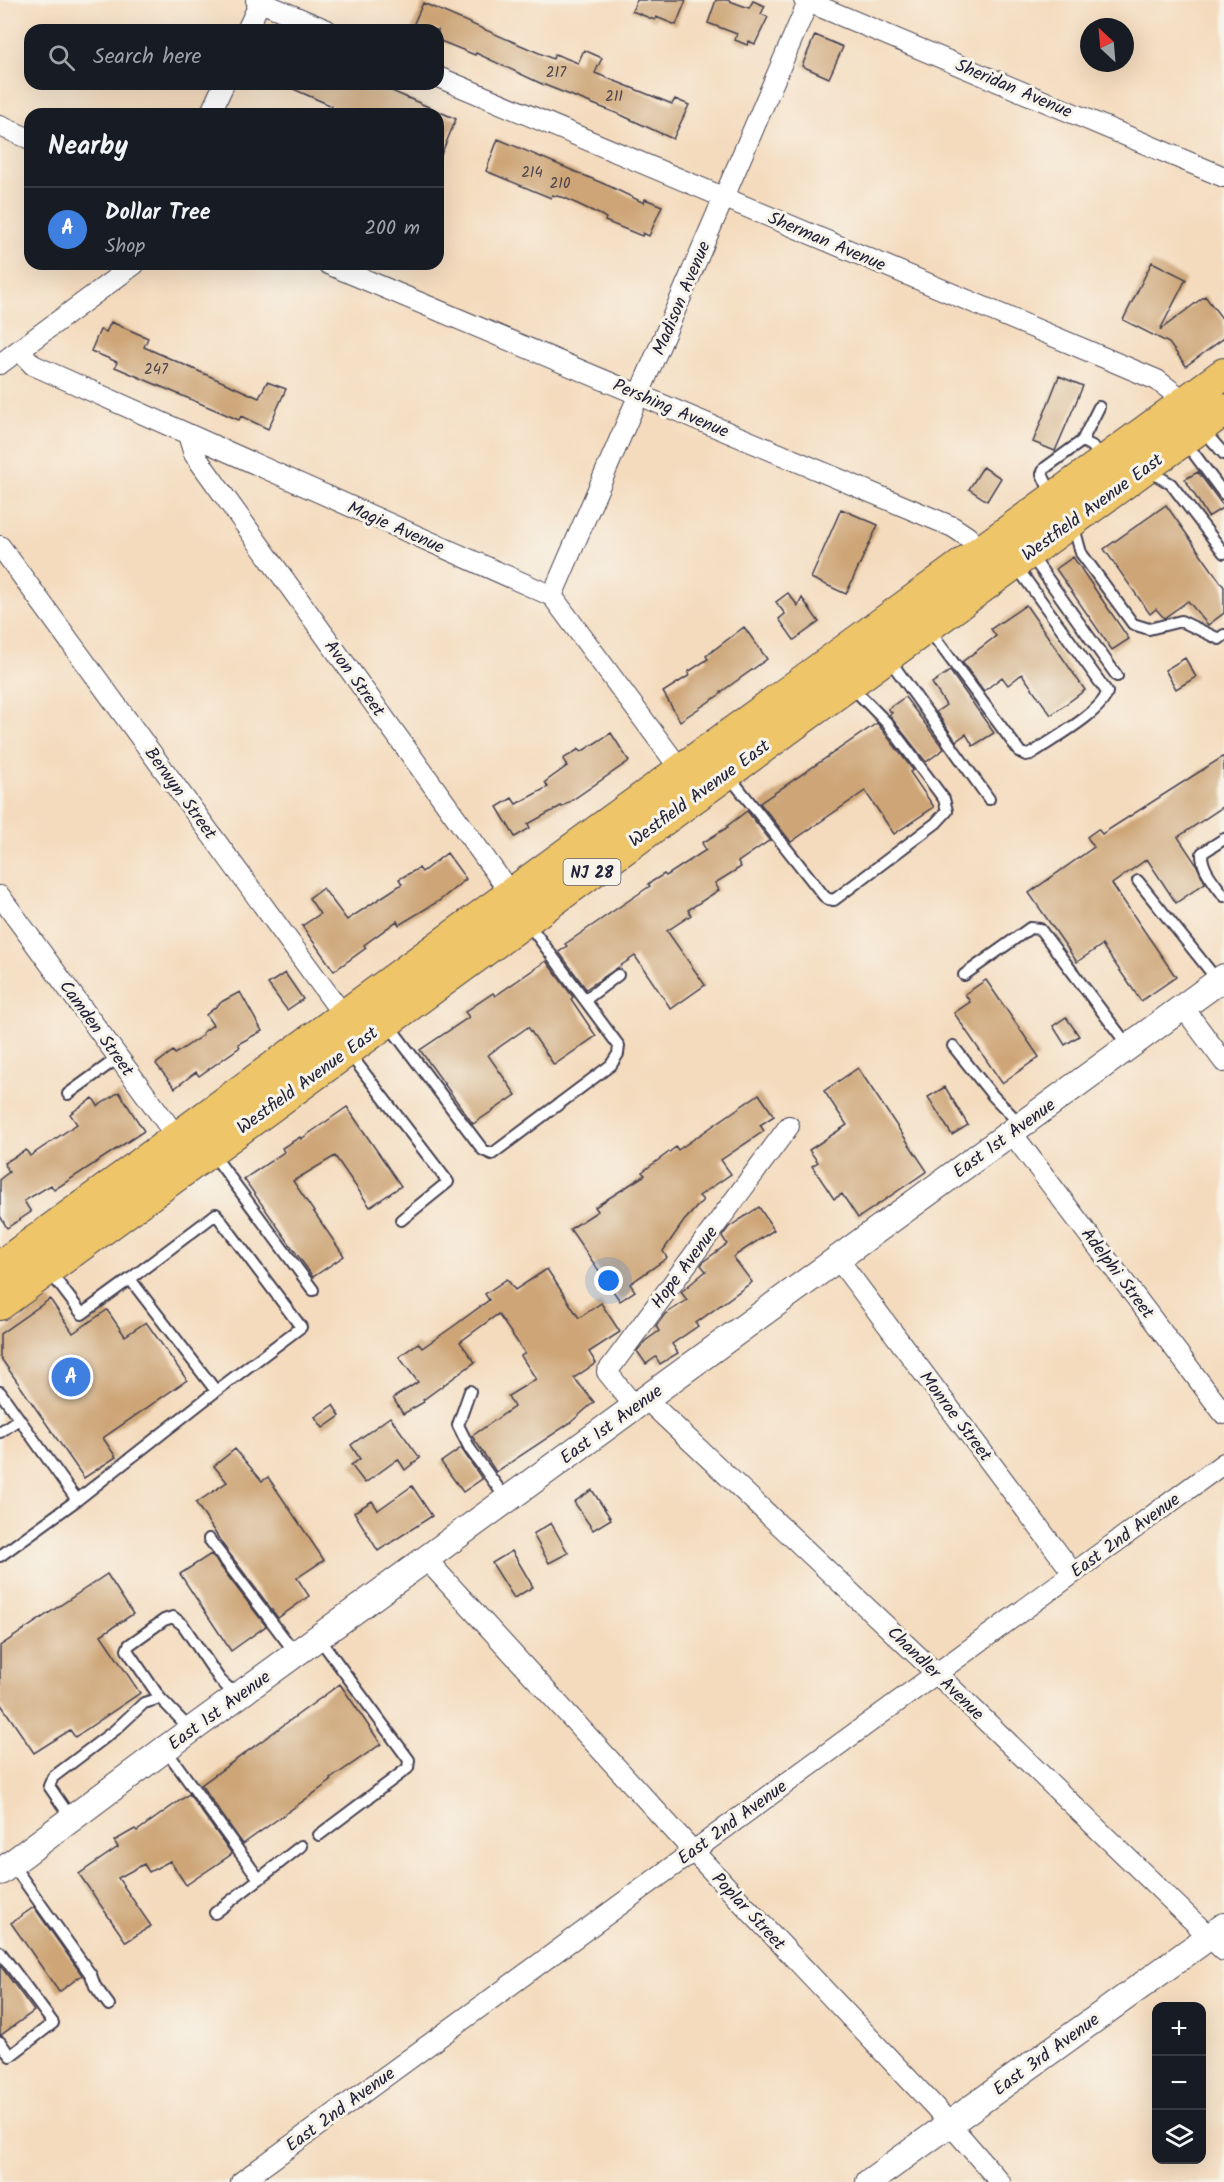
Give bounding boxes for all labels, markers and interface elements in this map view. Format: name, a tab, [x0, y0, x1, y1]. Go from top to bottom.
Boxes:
north arrow	[1080, 18, 1134, 72]
search box	[24, 24, 444, 90]
text: Search here	[93, 40, 201, 75]
icon: search	[45, 41, 78, 74]
street label: Sheridan Avenue	[950, 52, 1077, 127]
house number: 217	[546, 61, 567, 85]
house number: 211	[605, 85, 623, 109]
text: Nearby	[48, 126, 128, 168]
house number: 214	[521, 161, 543, 185]
house number: 210	[550, 172, 571, 196]
text: Dollar Tree	[105, 196, 210, 231]
street label: Sherman Avenue	[763, 204, 890, 280]
text: A	[61, 213, 74, 245]
text: 200 m	[364, 213, 420, 245]
text: Shop	[105, 231, 145, 263]
street label: Madison Avenue	[645, 237, 719, 360]
house number: 247	[144, 358, 169, 382]
street label: Pershing Avenue	[608, 372, 733, 447]
street label: Westfield Avenue East	[1016, 446, 1171, 570]
street label: Magie Avenue	[342, 494, 449, 563]
street label: Avon Street	[316, 634, 392, 724]
street label: Westfield Avenue East	[623, 732, 778, 856]
street label: Berwyn Street	[136, 741, 224, 847]
road number: NJ 28	[564, 859, 620, 885]
street label: Camden Street	[51, 975, 141, 1084]
street label: Westfield Avenue East	[231, 1019, 386, 1143]
street label: East 1st Avenue	[947, 1092, 1062, 1187]
street label: Hope Avenue	[644, 1220, 726, 1315]
street label: Adelphi Street	[1073, 1222, 1161, 1327]
your location	[594, 1266, 623, 1295]
pin: A	[52, 1354, 90, 1400]
street label: Monroe Street	[911, 1365, 999, 1469]
street label: East 1st Avenue	[554, 1378, 669, 1473]
street label: East 2nd Avenue	[1065, 1486, 1187, 1586]
street label: Chandler Avenue	[880, 1620, 990, 1728]
street label: East 1st Avenue	[162, 1664, 277, 1759]
street label: East 2nd Avenue	[672, 1773, 794, 1873]
street label: Poplar Street	[704, 1866, 793, 1959]
map controls	[1152, 2002, 1206, 2164]
button: +	[1152, 2002, 1206, 2056]
street label: East 3rd Avenue	[987, 2006, 1106, 2104]
button: −	[1152, 2056, 1206, 2110]
street label: East 2nd Avenue	[280, 2060, 402, 2160]
button: layers	[1152, 2110, 1206, 2164]

